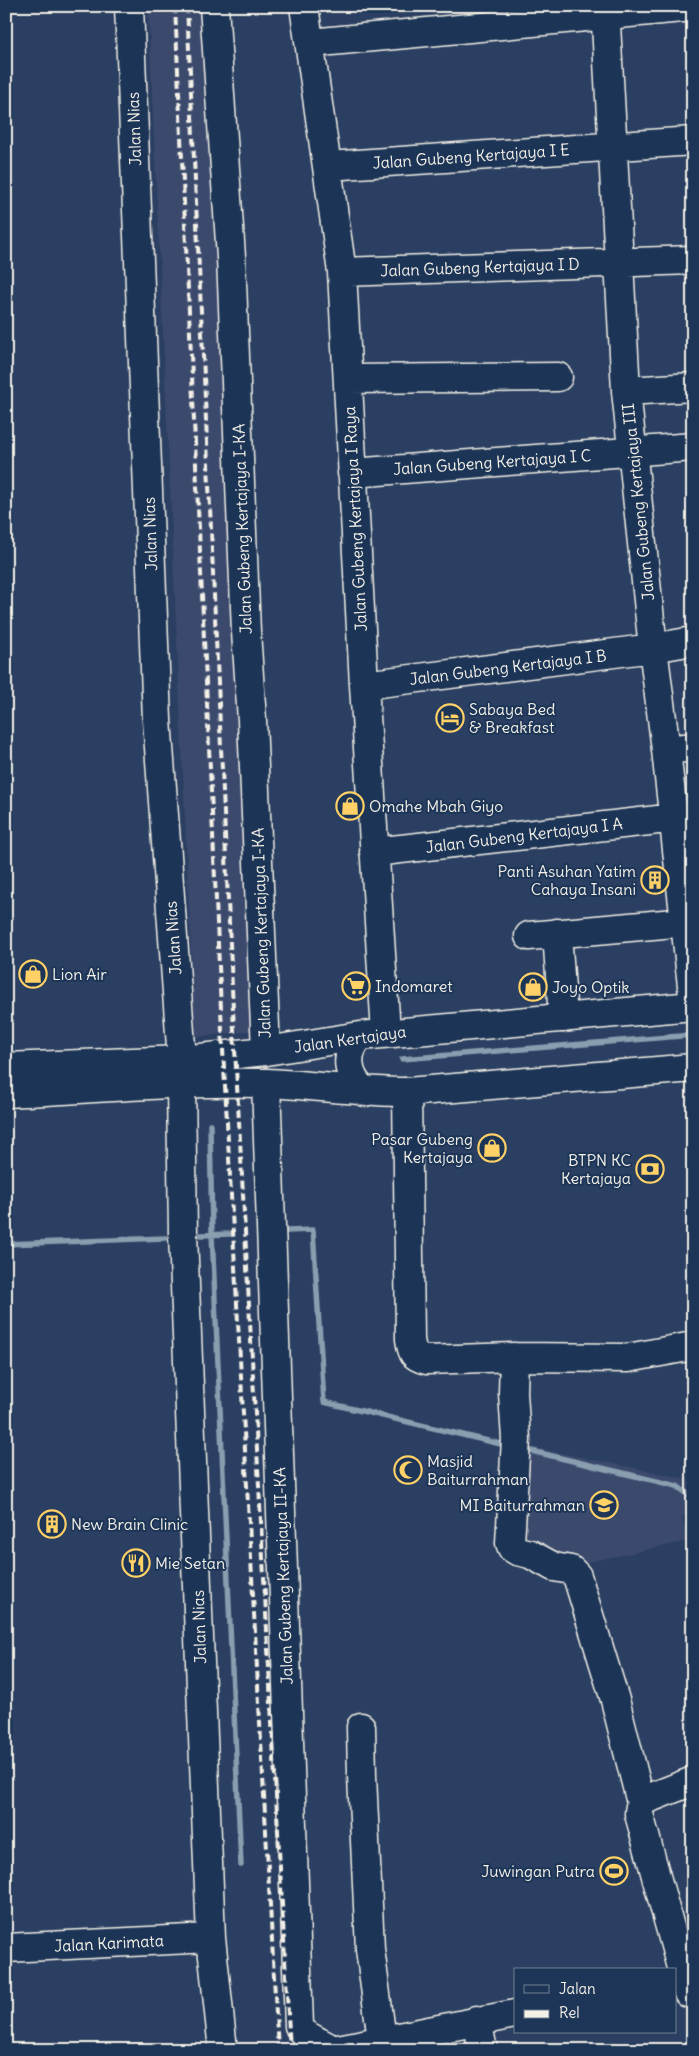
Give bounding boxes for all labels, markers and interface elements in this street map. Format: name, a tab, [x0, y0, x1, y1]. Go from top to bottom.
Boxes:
street label: Jalan Nias	[123, 92, 145, 166]
street label: Jalan Gubeng Kertajaya I E	[372, 139, 570, 173]
street label: Jalan Gubeng Kertajaya I D	[380, 254, 580, 280]
street label: Jalan Gubeng Kertajaya III	[618, 402, 658, 602]
street label: Jalan Gubeng Kertajaya I Raya	[339, 406, 371, 632]
street label: Jalan Gubeng Kertajaya I-KA	[228, 423, 256, 635]
street label: Jalan Gubeng Kertajaya I C	[392, 445, 592, 479]
street label: Jalan Nias	[139, 497, 161, 571]
street label: Jalan Gubeng Kertajaya I B	[408, 645, 608, 689]
place label: Sabaya Bed & Breakfast	[469, 699, 555, 737]
hotel icon: Sabaya Bed & Breakfast	[435, 703, 465, 733]
shop icon: Omahe Mbah Giyo	[335, 791, 365, 821]
place label: Omahe Mbah Giyo	[369, 796, 503, 816]
street label: Jalan Gubeng Kertajaya I A	[424, 813, 624, 857]
street label: Jalan Gubeng Kertajaya I-KA	[247, 827, 275, 1039]
place label: Panti Asuhan Yatim Cahaya Insani	[497, 861, 636, 899]
building icon: Panti Asuhan Yatim Cahaya Insani	[640, 865, 670, 895]
street label: Jalan Nias	[160, 900, 186, 976]
shop icon: Lion Air	[18, 959, 48, 989]
place label: Lion Air	[52, 964, 107, 984]
supermarket icon: Indomaret	[341, 971, 371, 1001]
shop icon: Joyo Optik	[518, 972, 548, 1002]
place label: Indomaret	[375, 976, 453, 996]
place label: Joyo Optik	[552, 977, 630, 997]
street label: Jalan Kertajaya	[293, 1021, 407, 1057]
place label: Pasar Gubeng Kertajaya	[371, 1129, 473, 1167]
shop icon: Pasar Gubeng Kertajaya	[477, 1133, 507, 1163]
place label: BTPN KC Kertajaya	[561, 1150, 631, 1188]
bank icon: BTPN KC Kertajaya	[635, 1154, 665, 1184]
place label: Masjid Baiturrahman	[427, 1451, 529, 1489]
mosque icon: Masjid Baiturrahman	[393, 1455, 423, 1485]
street label: Jalan Gubeng Kertajaya II-KA	[269, 1467, 297, 1685]
school or university icon: MI Baiturrahman	[589, 1490, 619, 1520]
place label: MI Baiturrahman	[460, 1495, 585, 1515]
building icon: New Brain Clinic	[37, 1509, 67, 1539]
place label: New Brain Clinic	[71, 1514, 188, 1534]
restaurant icon: Mie Setan	[121, 1548, 151, 1578]
place label: Mie Setan	[155, 1553, 225, 1573]
street label: Jalan Nias	[188, 1590, 210, 1664]
sports icon: Juwingan Putra	[599, 1856, 629, 1886]
place label: Juwingan Putra	[481, 1861, 595, 1881]
street label: Jalan Karimata	[54, 1930, 164, 1956]
legend	[514, 1968, 676, 2034]
text: Jalan	[559, 1979, 596, 1998]
text: Rel	[559, 2003, 580, 2022]

